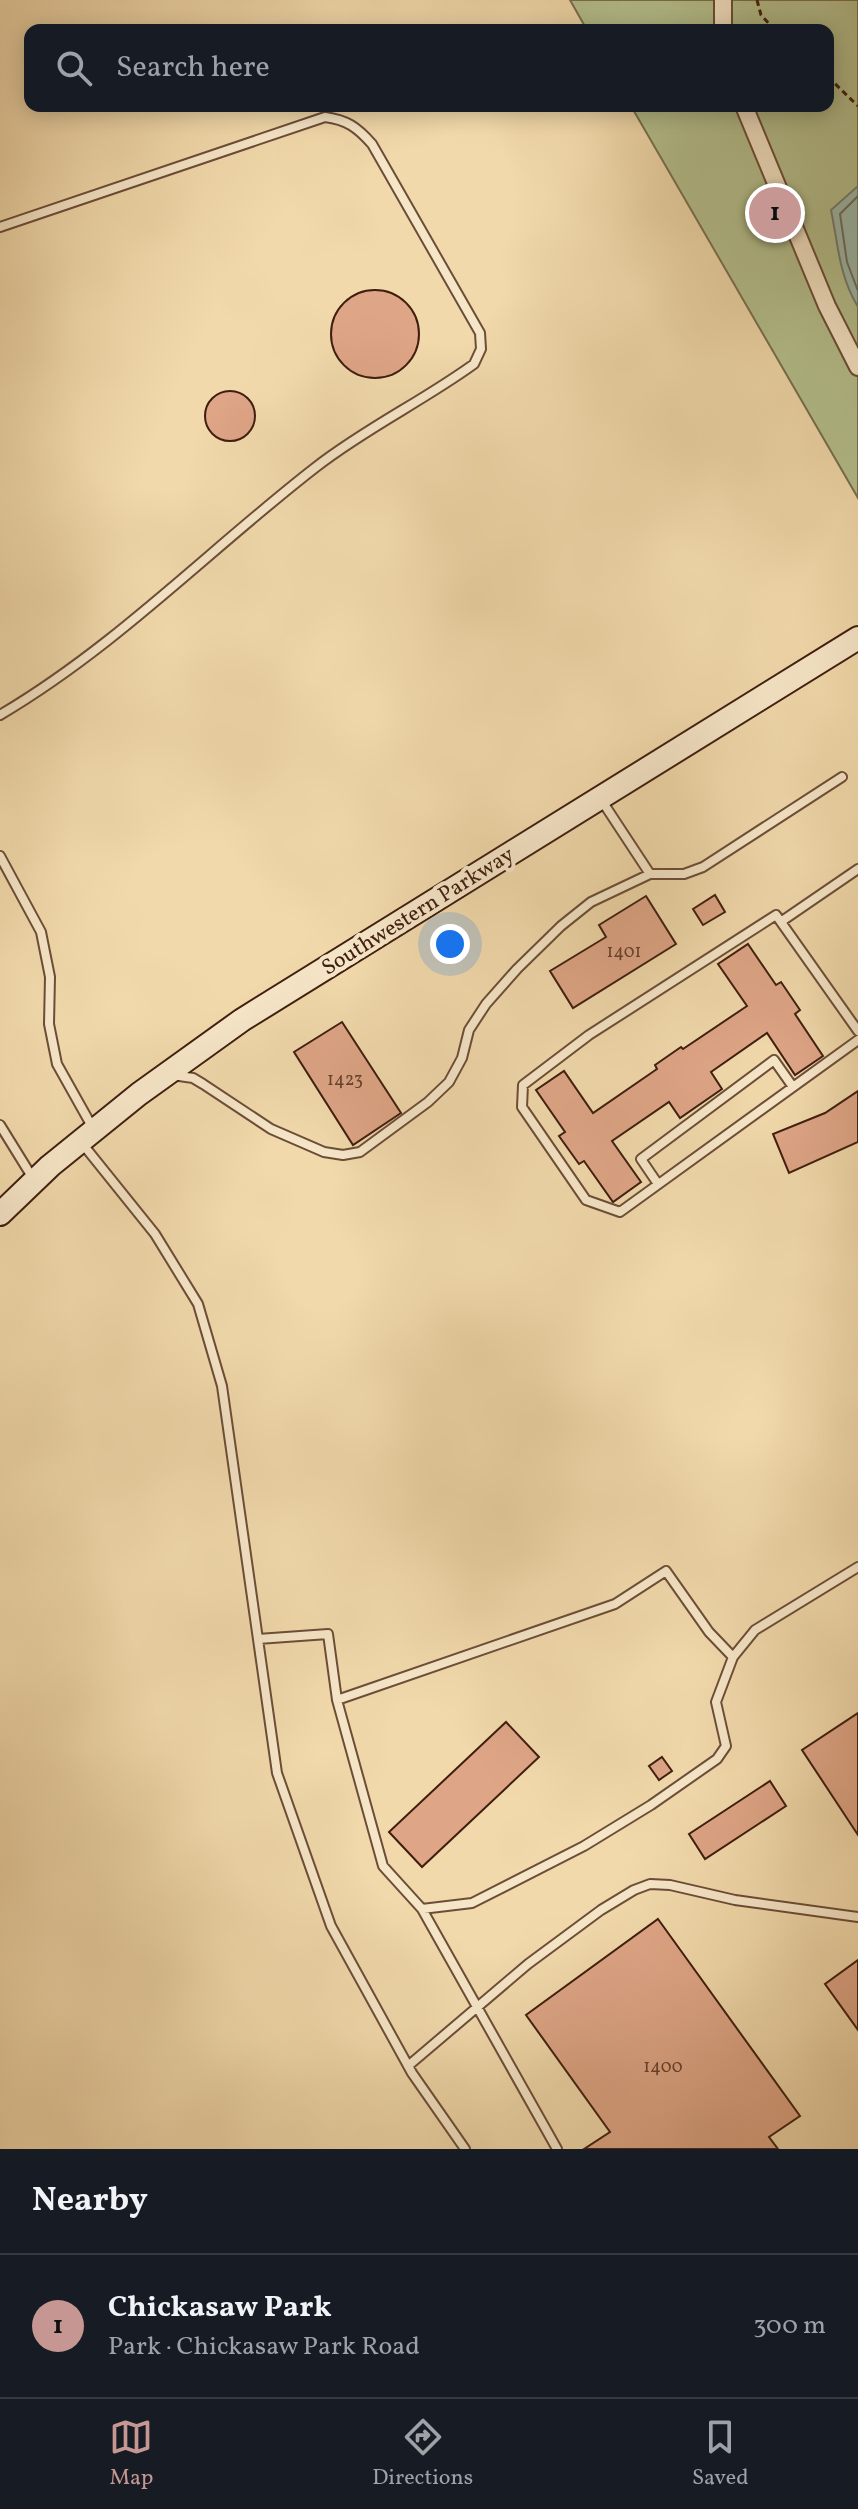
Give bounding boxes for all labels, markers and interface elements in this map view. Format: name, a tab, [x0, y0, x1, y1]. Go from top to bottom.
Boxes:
search box	[24, 24, 834, 112]
icon: search	[52, 46, 96, 90]
text: Search here	[116, 47, 270, 89]
pin: 1	[749, 183, 801, 243]
street label: Southwestern Parkway	[316, 840, 521, 984]
your location	[430, 924, 470, 964]
house number: 1401	[606, 940, 642, 965]
house number: 1423	[327, 1068, 363, 1093]
house number: 1400	[643, 2055, 683, 2080]
text: Nearby	[32, 2178, 148, 2225]
text: Chickasaw Park	[108, 2287, 332, 2329]
text: 1	[53, 2308, 63, 2344]
text: 300 m	[753, 2308, 826, 2344]
text: Park · Chickasaw Park Road	[108, 2329, 420, 2365]
tab: Map	[109, 2415, 153, 2494]
tab: Directions	[372, 2415, 473, 2494]
tab: Saved	[692, 2415, 749, 2494]

